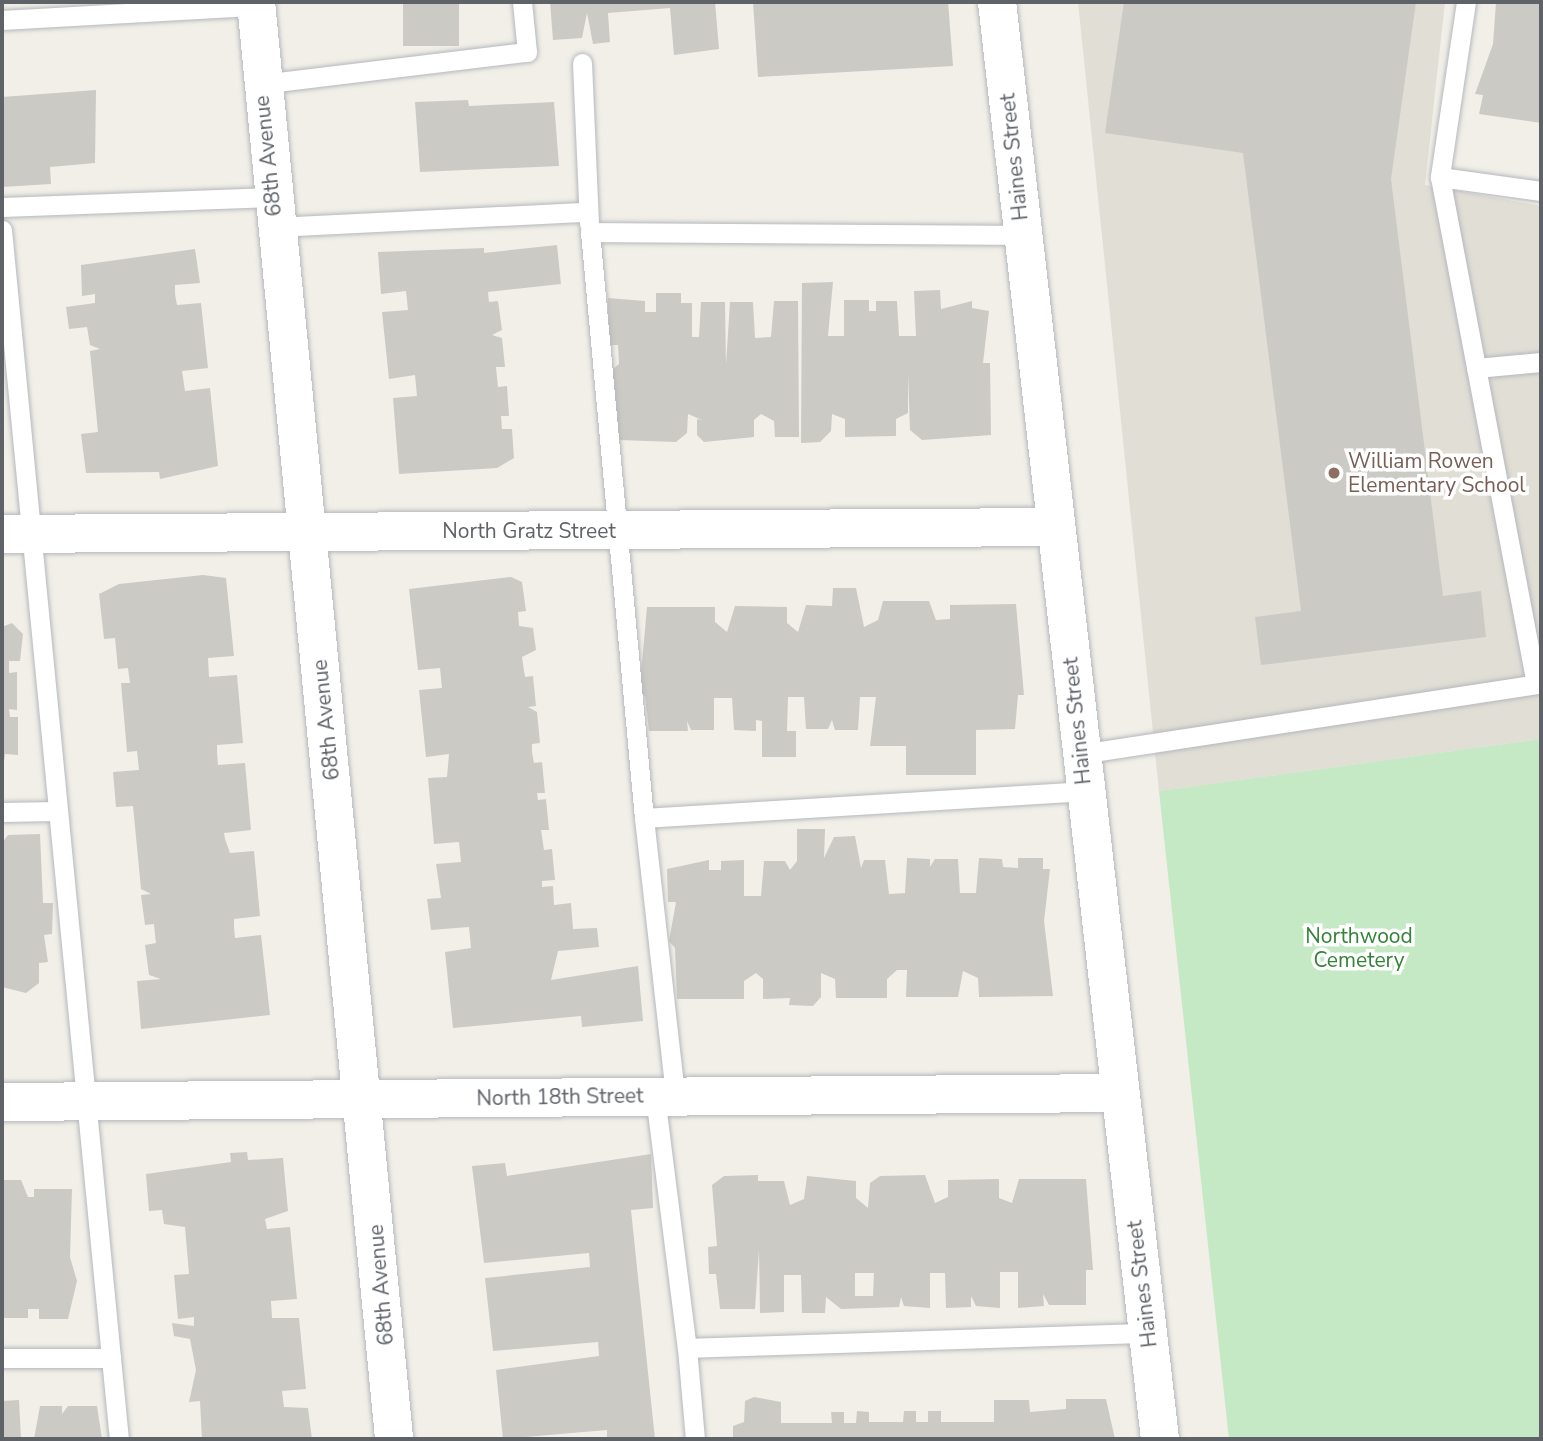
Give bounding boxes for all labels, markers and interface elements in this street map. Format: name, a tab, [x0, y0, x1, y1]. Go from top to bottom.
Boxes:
street label: Haines Street	[995, 92, 1033, 222]
street label: 68th Avenue	[249, 94, 287, 218]
place label: William Rowen Elementary School	[1348, 448, 1526, 498]
marker: William Rowen Elementary School	[1326, 465, 1342, 481]
street label: North Gratz Street	[442, 518, 616, 544]
street label: Haines Street	[1058, 656, 1096, 786]
street label: 68th Avenue	[307, 658, 345, 782]
park label: Northwood Cemetery	[1305, 923, 1413, 973]
street label: North 18th Street	[476, 1083, 644, 1111]
street label: Haines Street	[1122, 1219, 1162, 1349]
street label: 68th Avenue	[363, 1223, 399, 1347]

